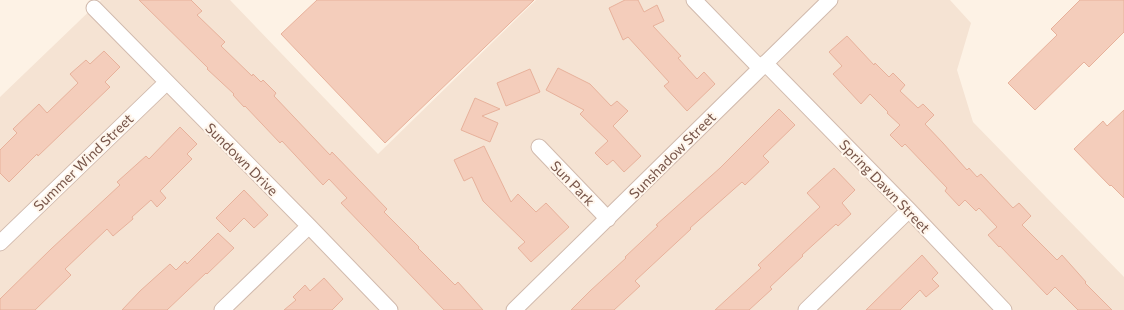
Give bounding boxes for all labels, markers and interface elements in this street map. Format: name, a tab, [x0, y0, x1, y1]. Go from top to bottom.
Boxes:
street label: Sunshadow Street	[625, 108, 719, 202]
street label: Summer Wind Street	[29, 110, 137, 214]
street label: Sundown Drive	[202, 119, 282, 199]
street label: Spring Dawn Street	[836, 136, 934, 236]
street label: Sun Park	[547, 157, 599, 209]

